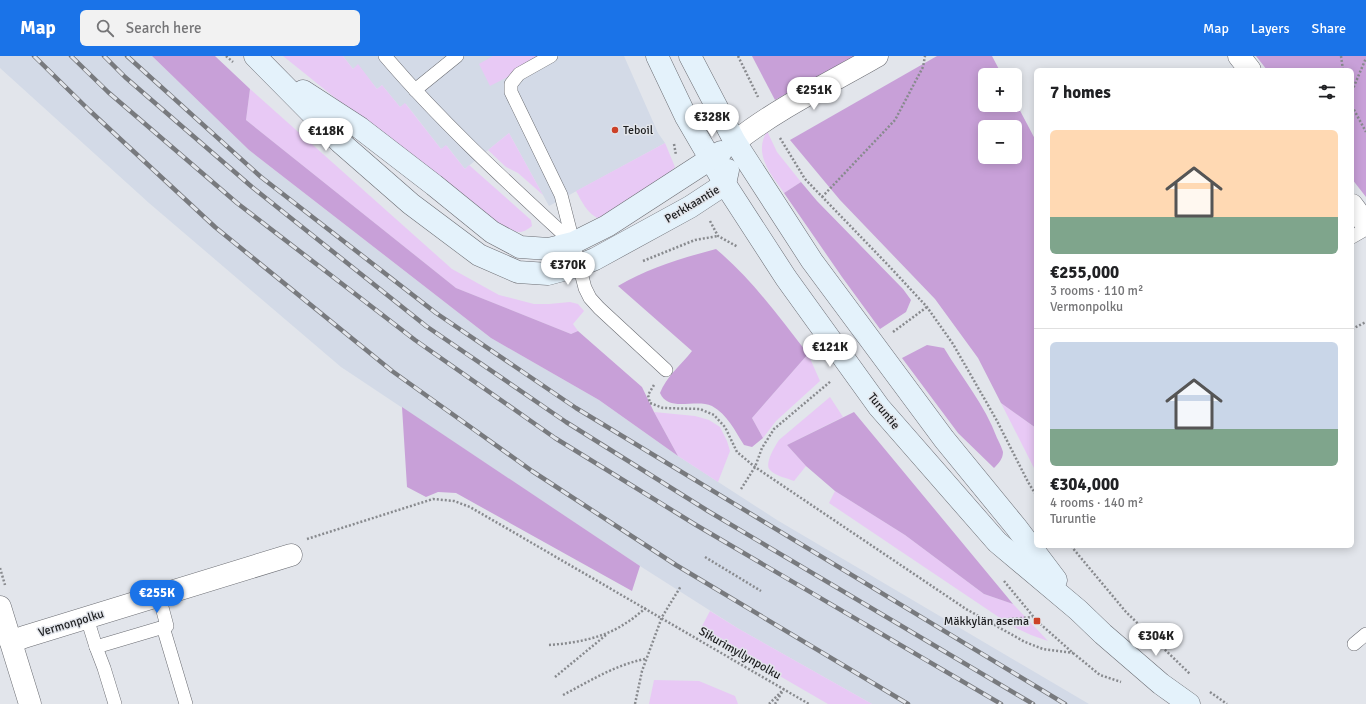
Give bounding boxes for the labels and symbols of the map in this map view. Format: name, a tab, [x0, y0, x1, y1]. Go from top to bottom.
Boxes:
pin: €251K	[786, 77, 842, 111]
pin: €328K	[684, 104, 740, 138]
pin: €118K	[298, 118, 354, 152]
place label: Teboil	[623, 123, 654, 138]
marker: Teboil	[610, 125, 620, 135]
street label: Perkkaantie	[662, 182, 722, 227]
pin: €370K	[540, 252, 596, 286]
pin: €121K	[802, 334, 858, 368]
street label: Turuntie	[864, 390, 903, 433]
pin: €255K	[129, 580, 185, 614]
street label: Vermonpolku	[37, 606, 106, 641]
place label: Mäkkylän asema	[944, 614, 1029, 629]
marker: Mäkkylän asema	[1032, 616, 1042, 626]
pin: €304K	[1128, 623, 1184, 657]
street label: Sikurimyllynpolku	[696, 624, 784, 683]

